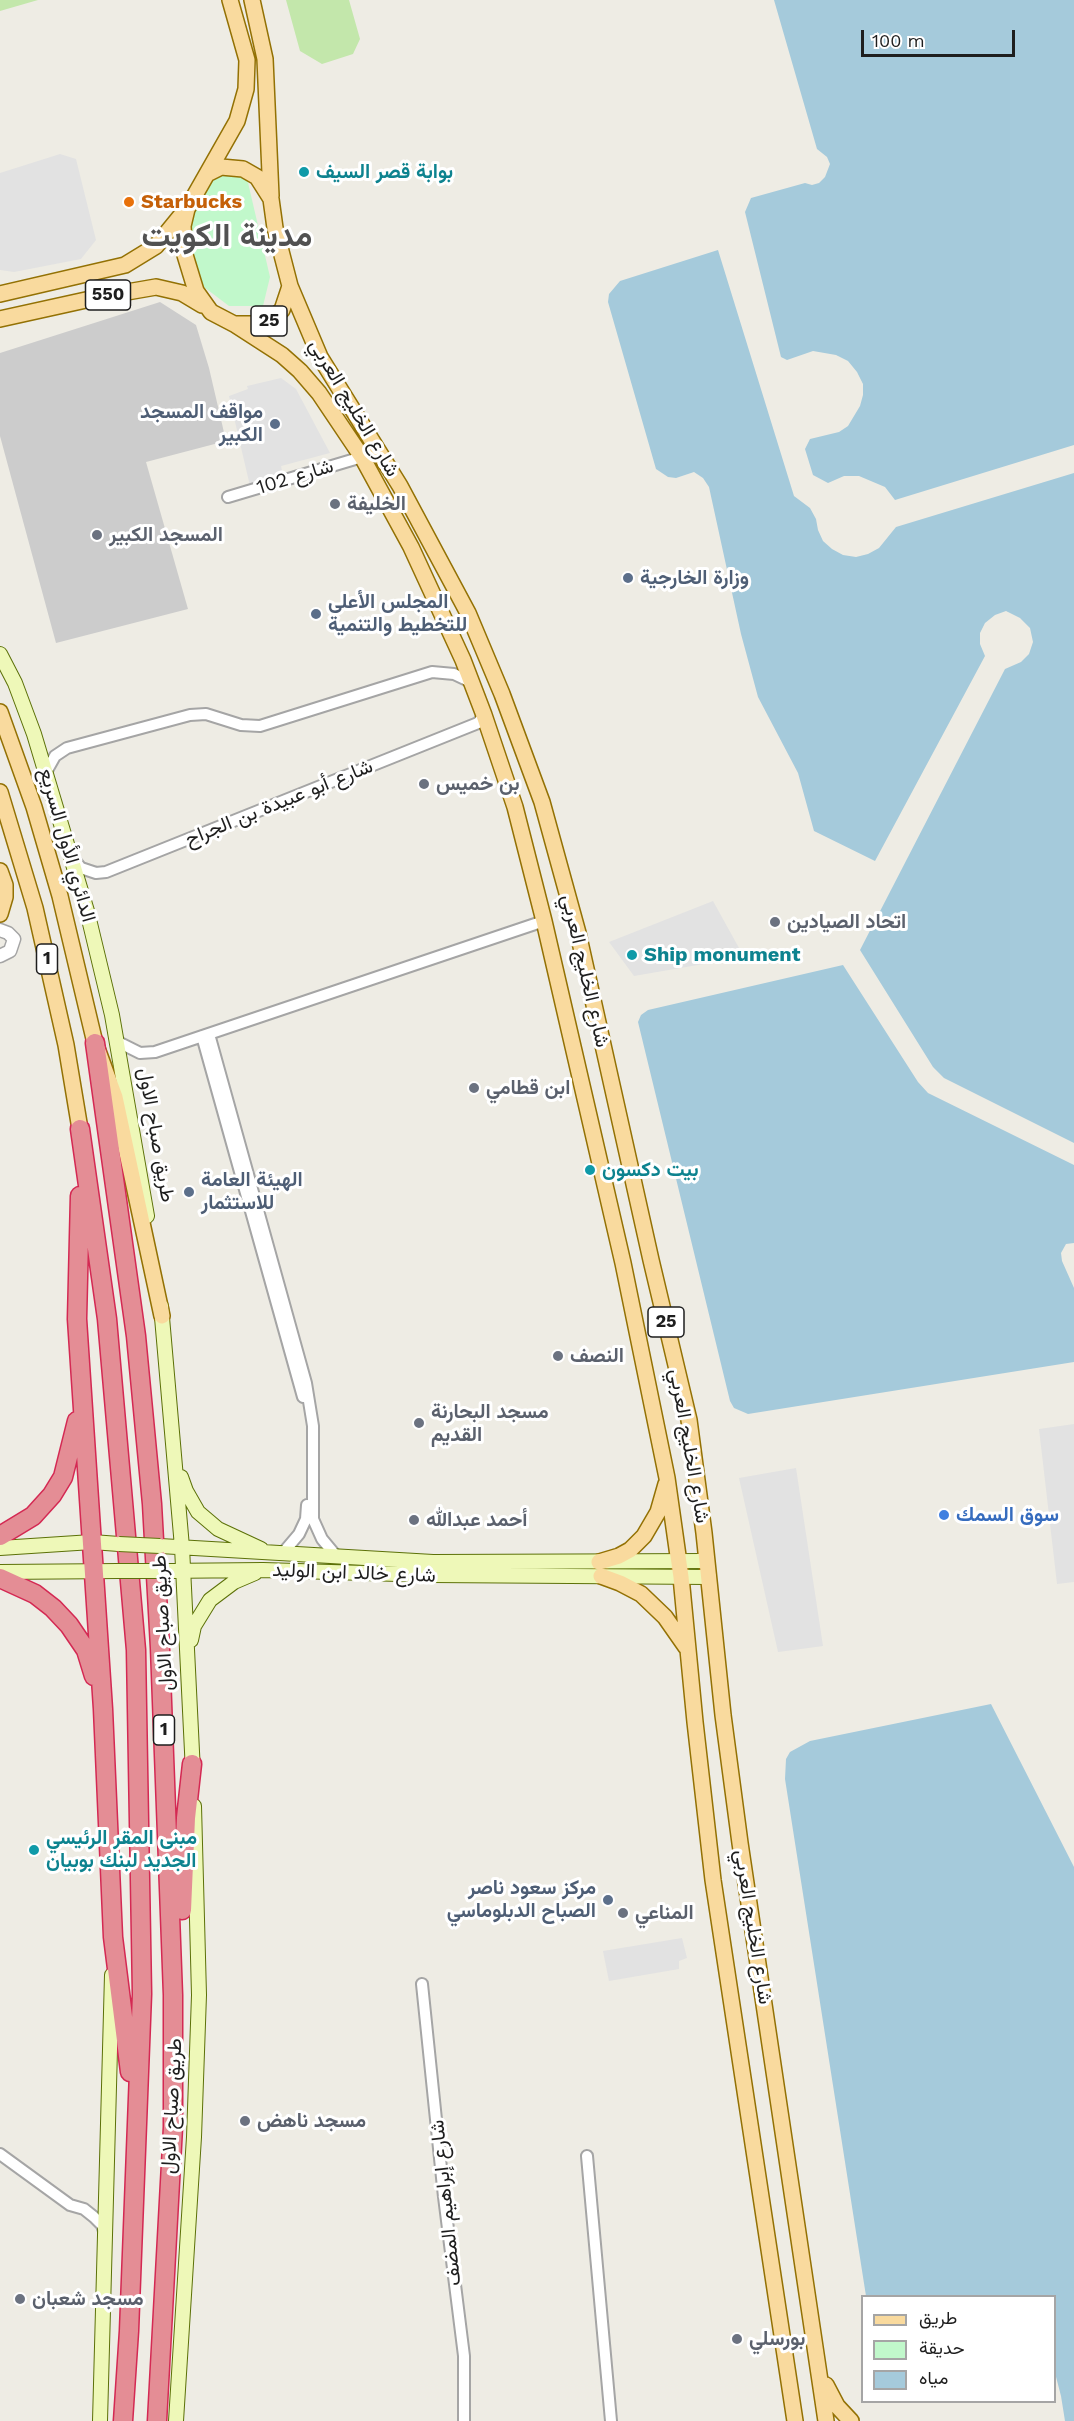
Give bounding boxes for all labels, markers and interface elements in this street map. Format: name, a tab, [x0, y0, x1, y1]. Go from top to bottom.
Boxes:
scale bar	[864, 18, 1018, 56]
text: 100 m	[872, 30, 925, 51]
place label: بوابة قصر السيف	[316, 160, 453, 184]
marker: بوابة قصر السيف	[297, 165, 311, 179]
place label: Starbucks	[141, 190, 242, 214]
marker: Starbucks	[122, 195, 136, 209]
district label: مدينة الكويت	[142, 218, 312, 256]
road number: 550	[86, 280, 130, 310]
road number: 25	[251, 306, 287, 336]
street label: شارع الخليج العربي	[303, 335, 405, 481]
place label: مواقف المسجد الكبير	[140, 400, 263, 447]
marker: مواقف المسجد الكبير	[268, 417, 282, 431]
street label: شارع 102	[254, 454, 336, 500]
place label: الخليفة	[347, 492, 406, 516]
marker: الخليفة	[328, 497, 342, 511]
place label: المسجد الكبير	[109, 523, 223, 547]
marker: المسجد الكبير	[90, 528, 104, 542]
place label: وزارة الخارجية	[640, 566, 749, 590]
marker: وزارة الخارجية	[621, 571, 635, 585]
place label: المجلس الأعلى للتخطيط والتنمية	[328, 590, 467, 637]
marker: المجلس الأعلى للتخطيط والتنمية	[309, 607, 323, 621]
street label: شارع أبو عبيدة بن الجراح	[182, 754, 376, 852]
street label: الدائري الأول السريع	[34, 765, 100, 925]
place label: بن خميس	[436, 772, 520, 796]
marker: بن خميس	[417, 777, 431, 791]
street label: شارع الخليج العربي	[556, 892, 614, 1050]
place label: اتحاد الصيادين	[787, 910, 906, 934]
marker: اتحاد الصيادين	[768, 915, 782, 929]
place label: Ship monument	[644, 943, 800, 967]
road number: 1	[36, 944, 57, 974]
marker: Ship monument	[625, 948, 639, 962]
street label: طريق صباح الاول	[132, 1066, 180, 1204]
place label: ابن قطامي	[486, 1076, 570, 1100]
marker: ابن قطامي	[467, 1081, 481, 1095]
place label: بيت دكسون	[602, 1158, 699, 1182]
marker: بيت دكسون	[583, 1163, 597, 1177]
place label: الهيئة العامة للاستثمار	[201, 1168, 303, 1215]
marker: الهيئة العامة للاستثمار	[182, 1185, 196, 1199]
road number: 25	[648, 1307, 684, 1337]
place label: النصف	[570, 1344, 624, 1368]
marker: النصف	[551, 1349, 565, 1363]
street label: شارع الخليج العربي	[664, 1367, 714, 1525]
place label: مسجد البحارنة القديم	[431, 1400, 549, 1447]
marker: مسجد البحارنة القديم	[412, 1416, 426, 1430]
place label: سوق السمك	[956, 1503, 1059, 1527]
place label: أحمد عبدالله	[426, 1508, 527, 1532]
marker: سوق السمك	[937, 1508, 951, 1522]
marker: أحمد عبدالله	[407, 1513, 421, 1527]
street label: طريق صباح الاول	[147, 1554, 179, 1692]
street label: شارع خالد ابن الوليد	[272, 1558, 436, 1588]
road number: 1	[154, 1715, 174, 1745]
place label: مبنى المقر الرئيسي الجديد لبنك بوبيان	[46, 1826, 197, 1873]
marker: مبنى المقر الرئيسي الجديد لبنك بوبيان	[27, 1843, 41, 1857]
street label: شارع الخليج العربي	[729, 1848, 777, 2006]
place label: مركز سعود ناصر الصباح الدبلوماسي	[447, 1876, 596, 1923]
marker: مركز سعود ناصر الصباح الدبلوماسي	[601, 1893, 615, 1907]
place label: المناعي	[635, 1901, 694, 1925]
marker: المناعي	[616, 1906, 630, 1920]
street label: طريق صباح الاول	[156, 2037, 188, 2175]
place label: مسجد ناهض	[257, 2109, 366, 2133]
marker: مسجد ناهض	[238, 2114, 252, 2128]
street label: شارع إبراهيم المضف	[425, 2119, 467, 2287]
place label: مسجد شعبان	[32, 2287, 144, 2311]
marker: مسجد شعبان	[13, 2292, 27, 2306]
legend	[861, 2295, 1056, 2403]
text: طريق	[919, 2307, 957, 2328]
place label: بورسلي	[749, 2327, 805, 2351]
marker: بورسلي	[730, 2332, 744, 2346]
text: حديقة	[919, 2337, 965, 2358]
text: مياه	[919, 2367, 948, 2388]

